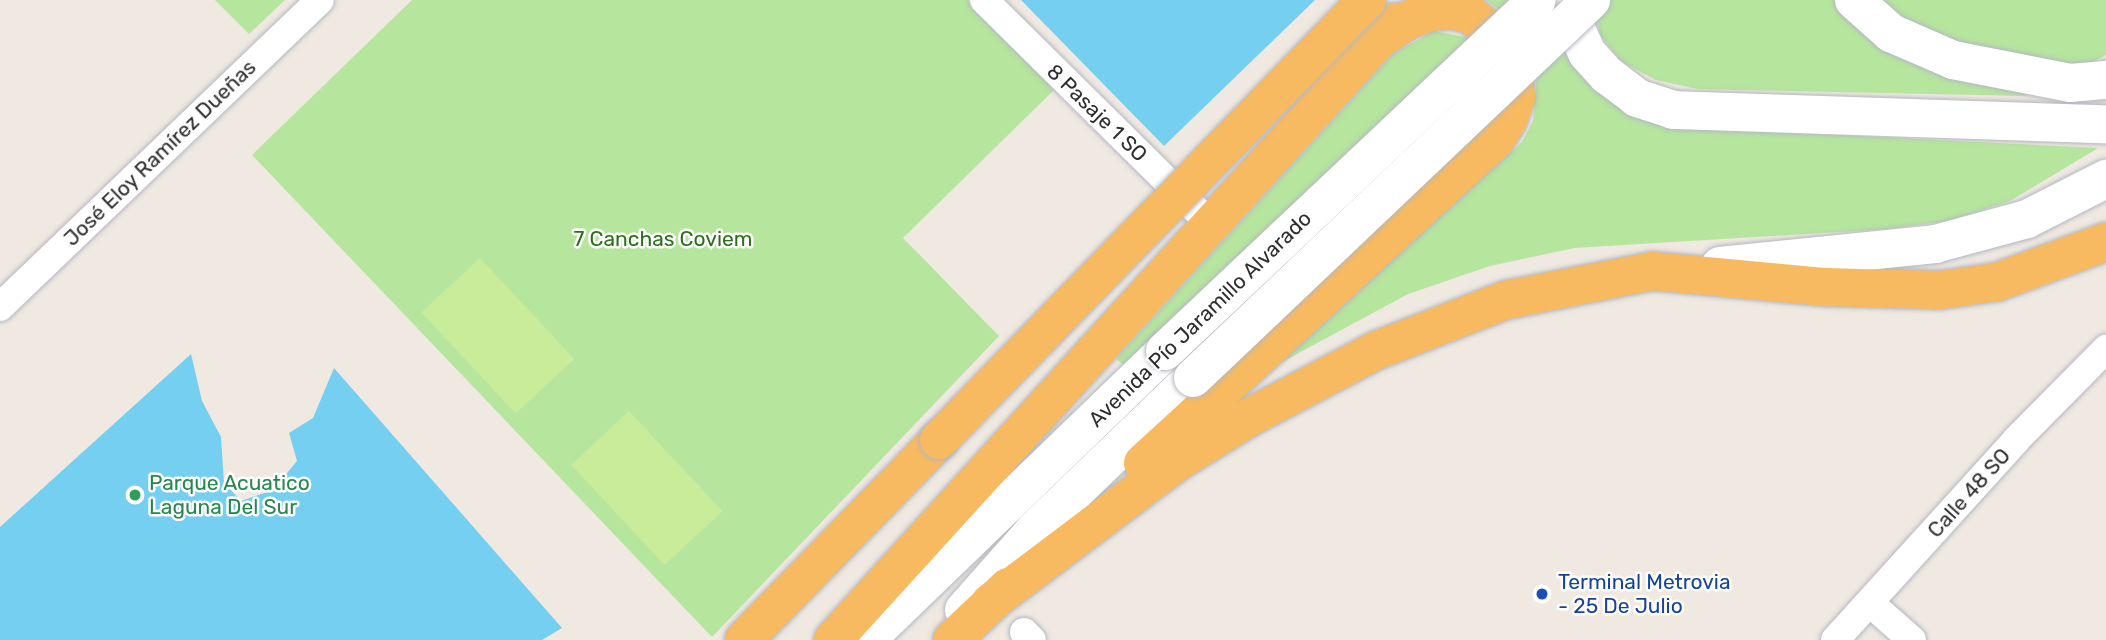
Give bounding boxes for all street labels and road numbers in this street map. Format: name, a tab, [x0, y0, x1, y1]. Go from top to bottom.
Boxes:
street label: José Eloy Ramírez Dueñas	[59, 54, 261, 252]
street label: 8 Pasaje 1 SO	[1042, 59, 1152, 167]
street label: Avenida Pío Jaramillo Alvarado	[1083, 206, 1317, 432]
street label: Calle 48 SO	[1922, 443, 2016, 543]

